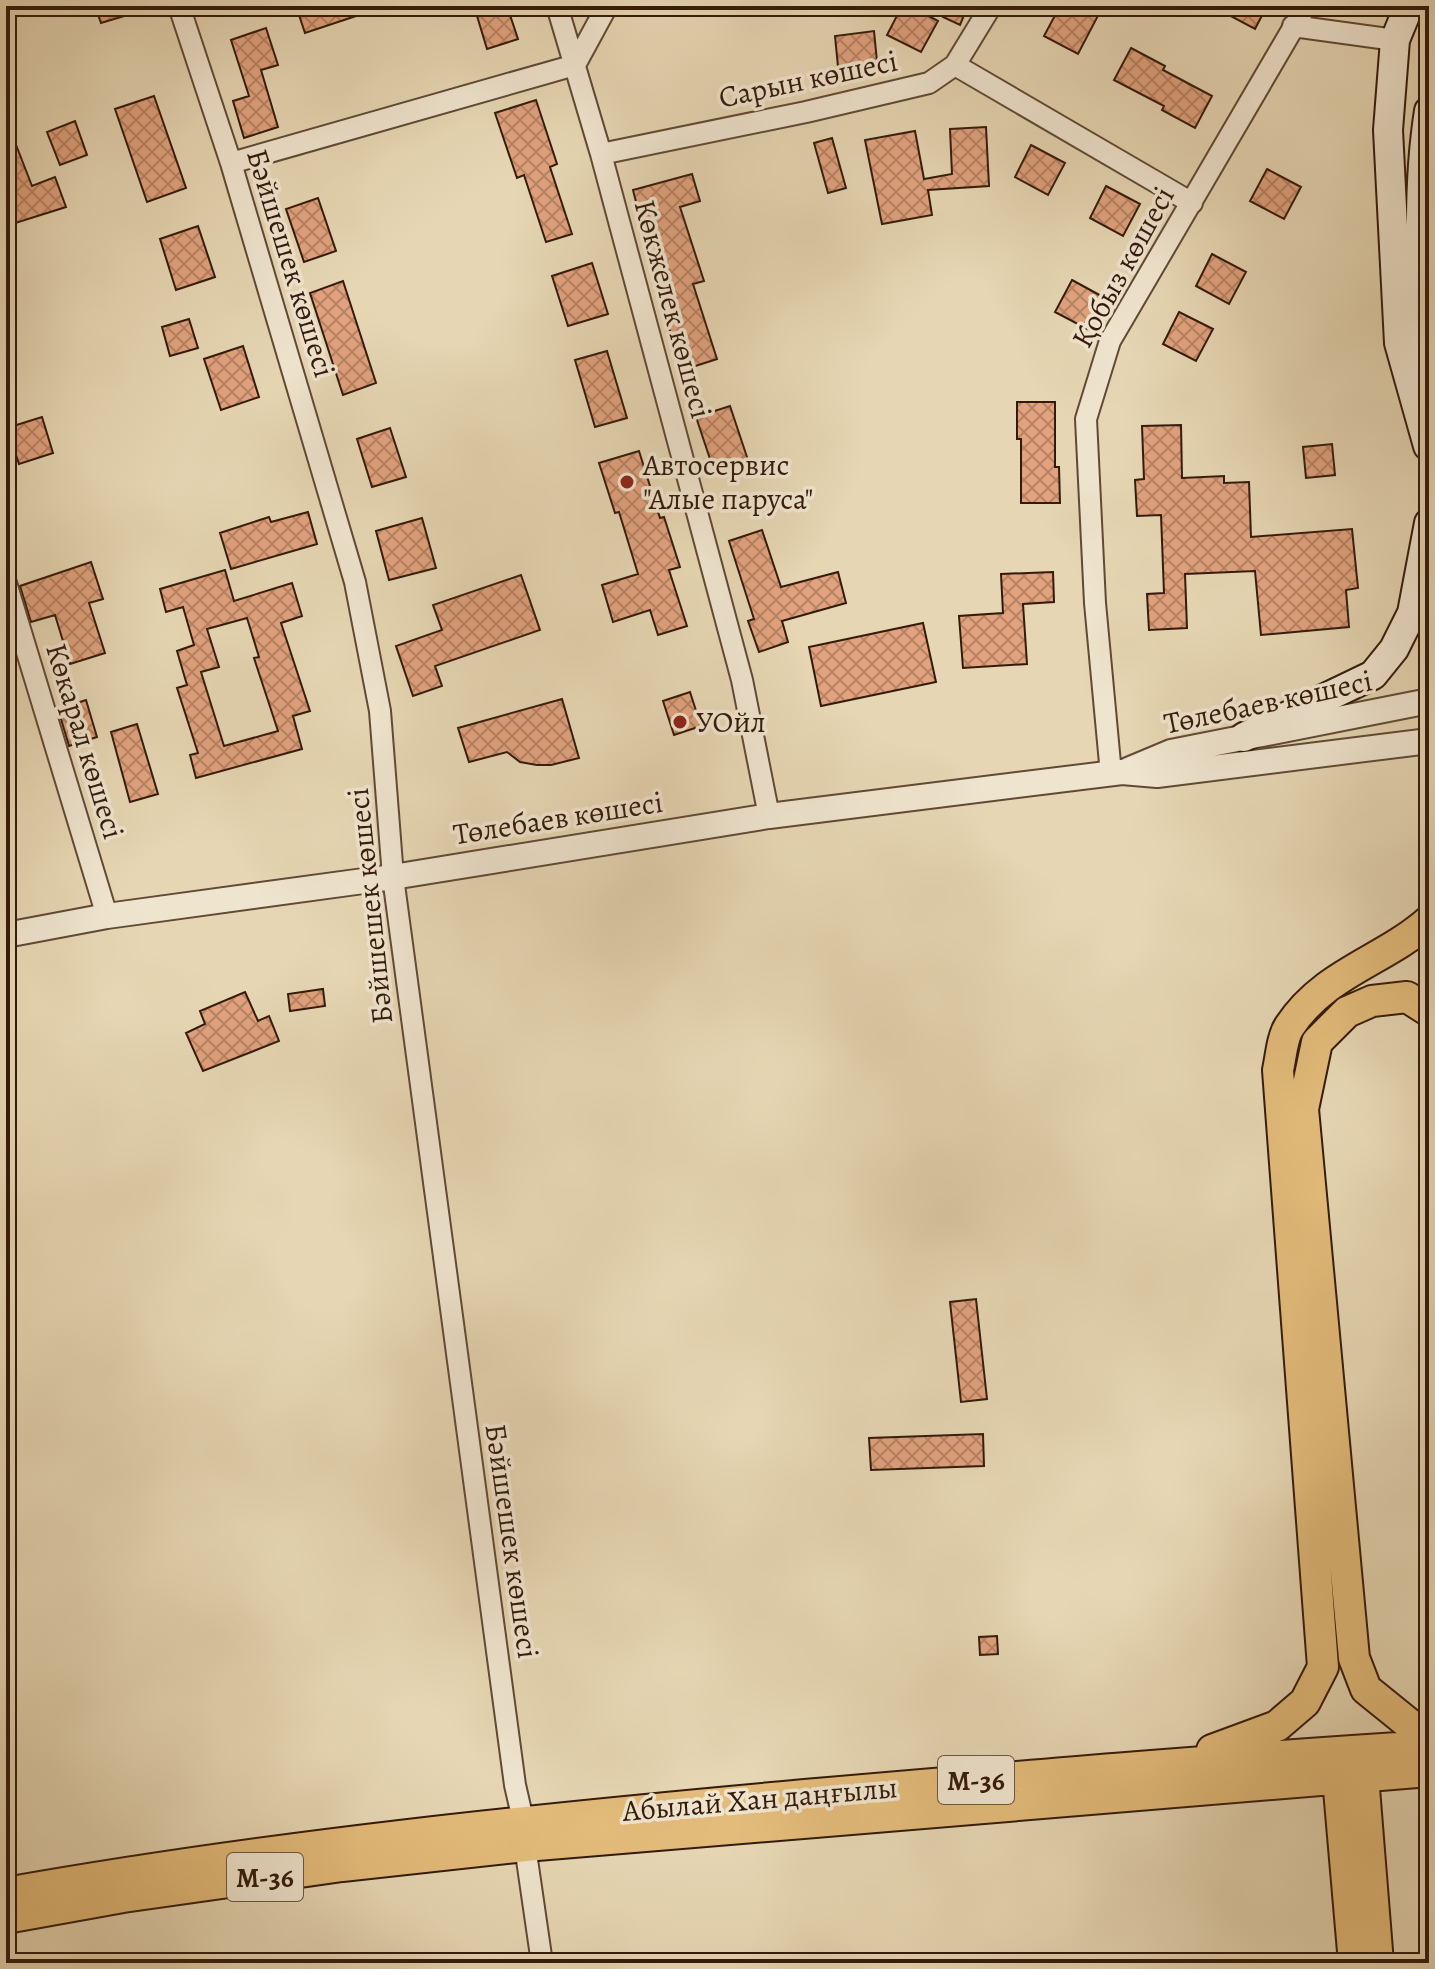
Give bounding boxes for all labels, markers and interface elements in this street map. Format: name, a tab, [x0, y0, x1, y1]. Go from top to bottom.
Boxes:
street label: Сарын көшесі	[715, 41, 901, 117]
street label: Бәйшешек көшесі	[237, 144, 345, 382]
street label: Қобыз көшесі	[1062, 179, 1184, 355]
street label: Көкжелек көшесі	[625, 195, 721, 423]
place label: Автосервис "Алые паруса"	[642, 445, 813, 519]
marker: Автосервис "Алые паруса"	[618, 473, 636, 491]
street label: Көкарал көшесі	[36, 638, 134, 844]
street label: Төлебаев көшесі	[1160, 660, 1376, 744]
place label: УОйл	[696, 702, 766, 742]
marker: УОйл	[671, 713, 689, 731]
street label: Төлебаев көшесі	[450, 782, 666, 854]
street label: Бәйшешек көшесі	[338, 786, 402, 1026]
street label: Бәйшешек көшесі	[476, 1421, 548, 1661]
road number: M-36	[938, 1756, 1014, 1804]
street label: Абылай Хан даңғылы	[620, 1767, 899, 1831]
road number: M-36	[227, 1853, 303, 1901]

